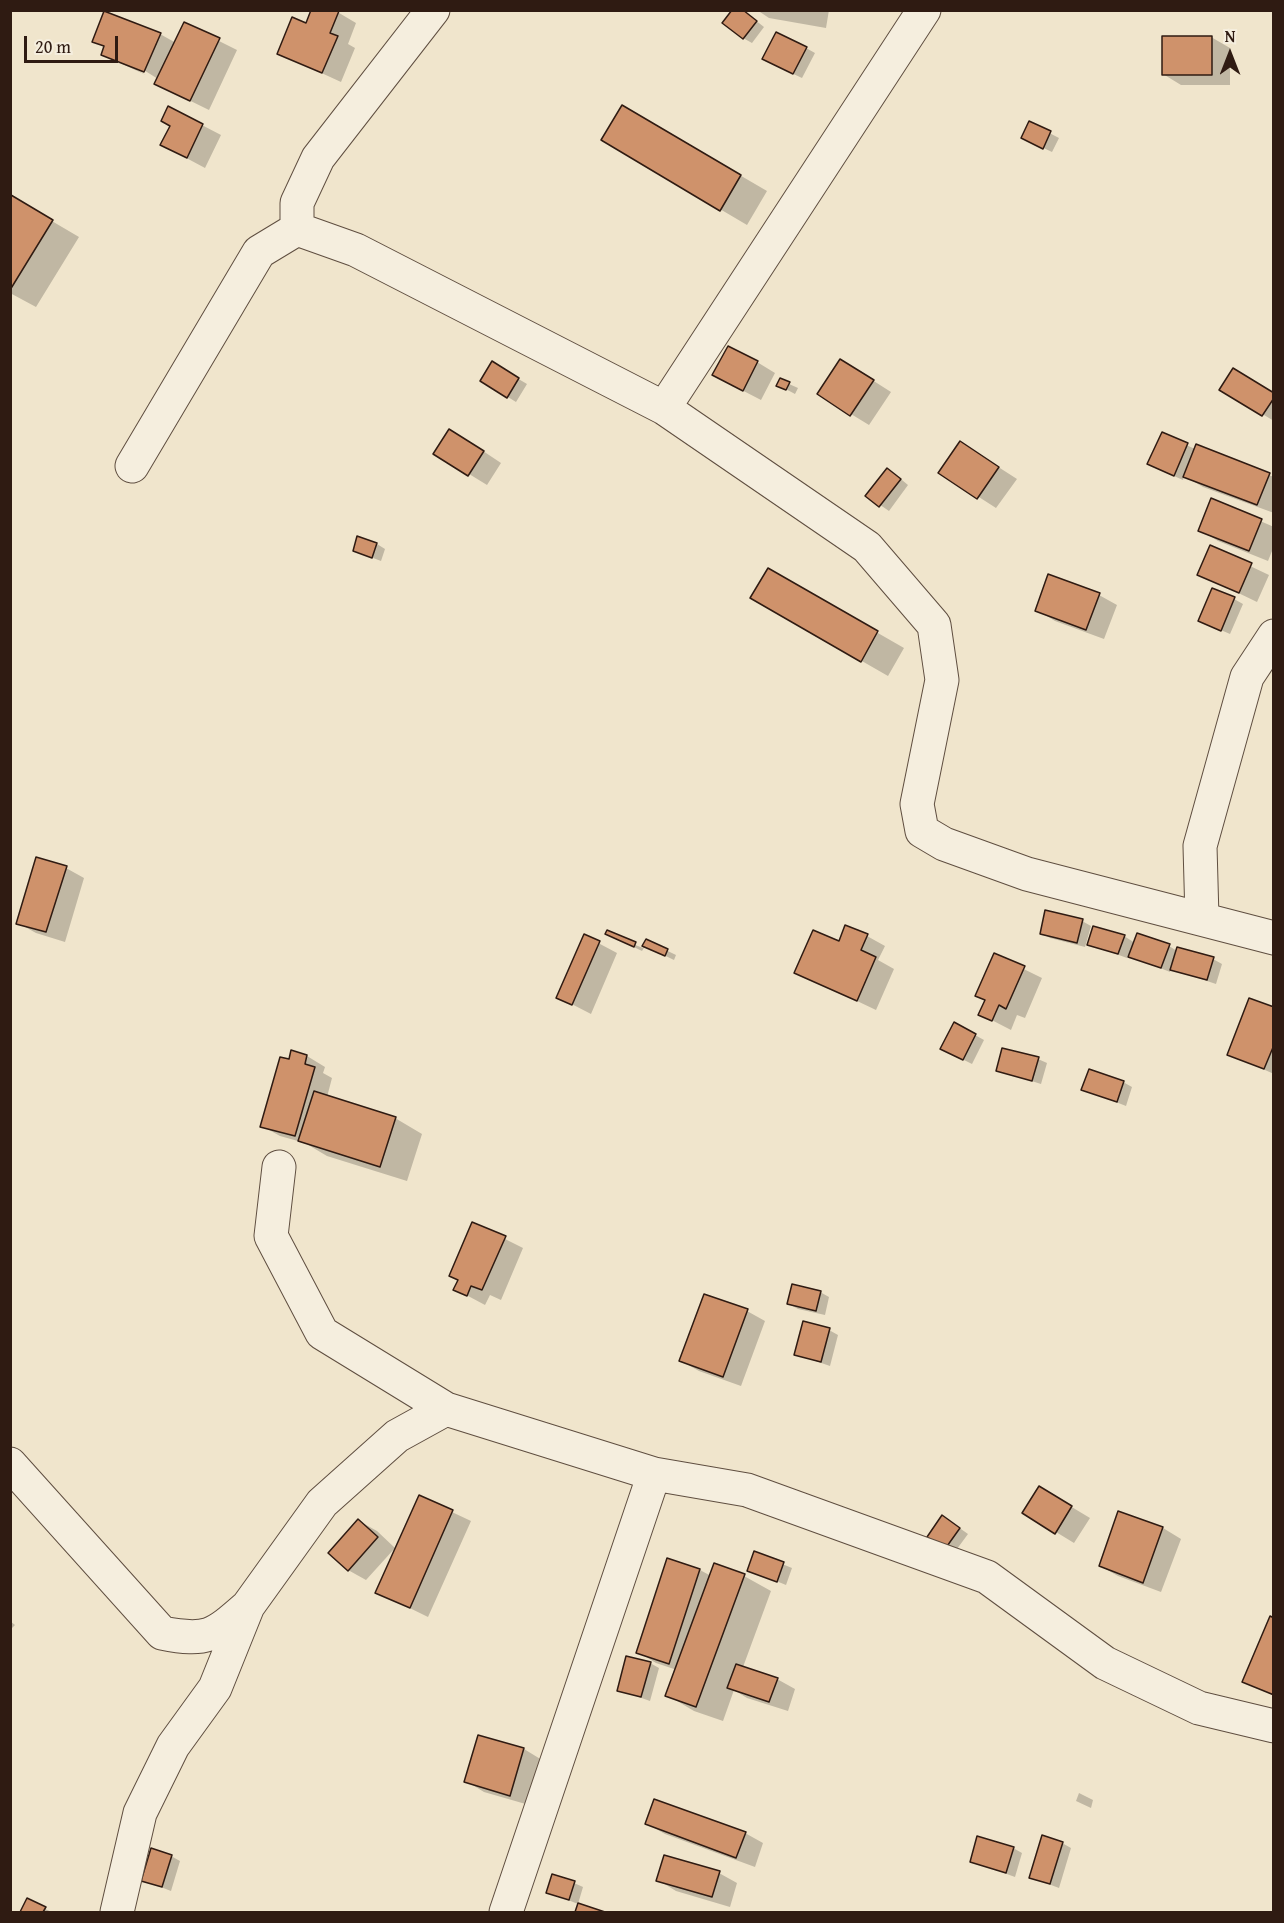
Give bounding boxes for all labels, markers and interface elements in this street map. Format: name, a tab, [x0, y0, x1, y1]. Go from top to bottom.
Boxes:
scale bar	[27, 24, 122, 62]
north arrow	[1200, 24, 1260, 84]
text: N	[1225, 24, 1235, 48]
text: 20 m	[35, 33, 71, 60]

